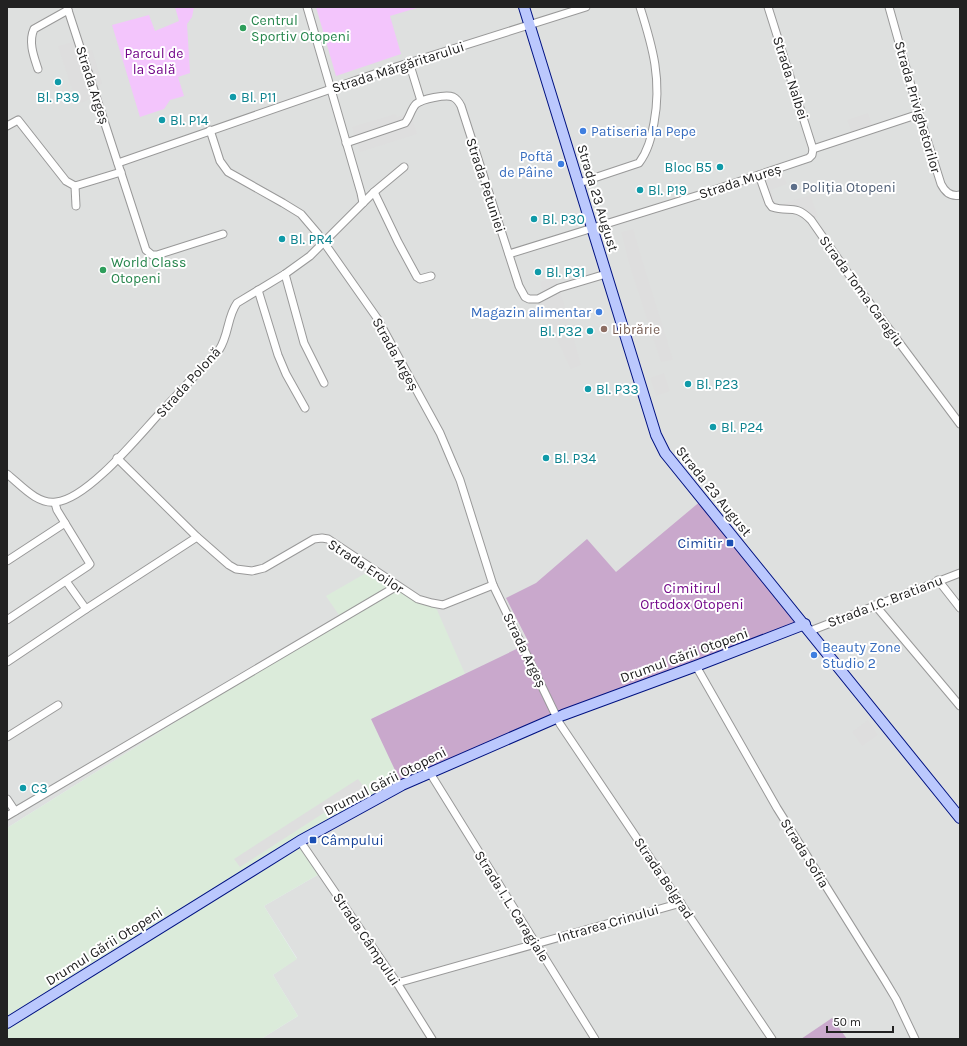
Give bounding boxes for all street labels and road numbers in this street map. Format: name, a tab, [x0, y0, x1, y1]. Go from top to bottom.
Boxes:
street label: Strada Nalbei	[769, 34, 812, 122]
street label: Strada Mărgăritarului	[330, 38, 466, 97]
street label: Strada Privighetorilor	[891, 39, 945, 176]
street label: Strada Argeș	[72, 44, 113, 126]
street label: Strada Petuniei	[462, 136, 509, 235]
street label: Strada 23 August	[573, 143, 622, 254]
street label: Strada Mureș	[697, 160, 784, 203]
street label: Strada Toma Caragiu	[816, 232, 908, 350]
street label: Strada Argeș	[368, 315, 423, 394]
street label: Strada Polonă	[152, 344, 224, 421]
street label: Strada 23 August	[672, 443, 755, 540]
street label: Strada Eroilor	[325, 536, 408, 598]
street label: Strada I.C. Bratianu	[825, 572, 945, 631]
street label: Strada Argeș	[499, 610, 550, 690]
street label: Drumul Gării Otopeni	[618, 624, 751, 687]
street label: Drumul Gării Otopeni	[321, 743, 449, 820]
street label: Strada Sofia	[777, 815, 833, 891]
street label: Strada Belgrad	[630, 834, 697, 922]
street label: Strada I. L. Caragiale	[470, 848, 553, 965]
street label: Strada Câmpului	[329, 890, 404, 989]
street label: Intrarea Crinului	[555, 901, 661, 946]
street label: Drumul Gării Otopeni	[43, 903, 166, 989]

